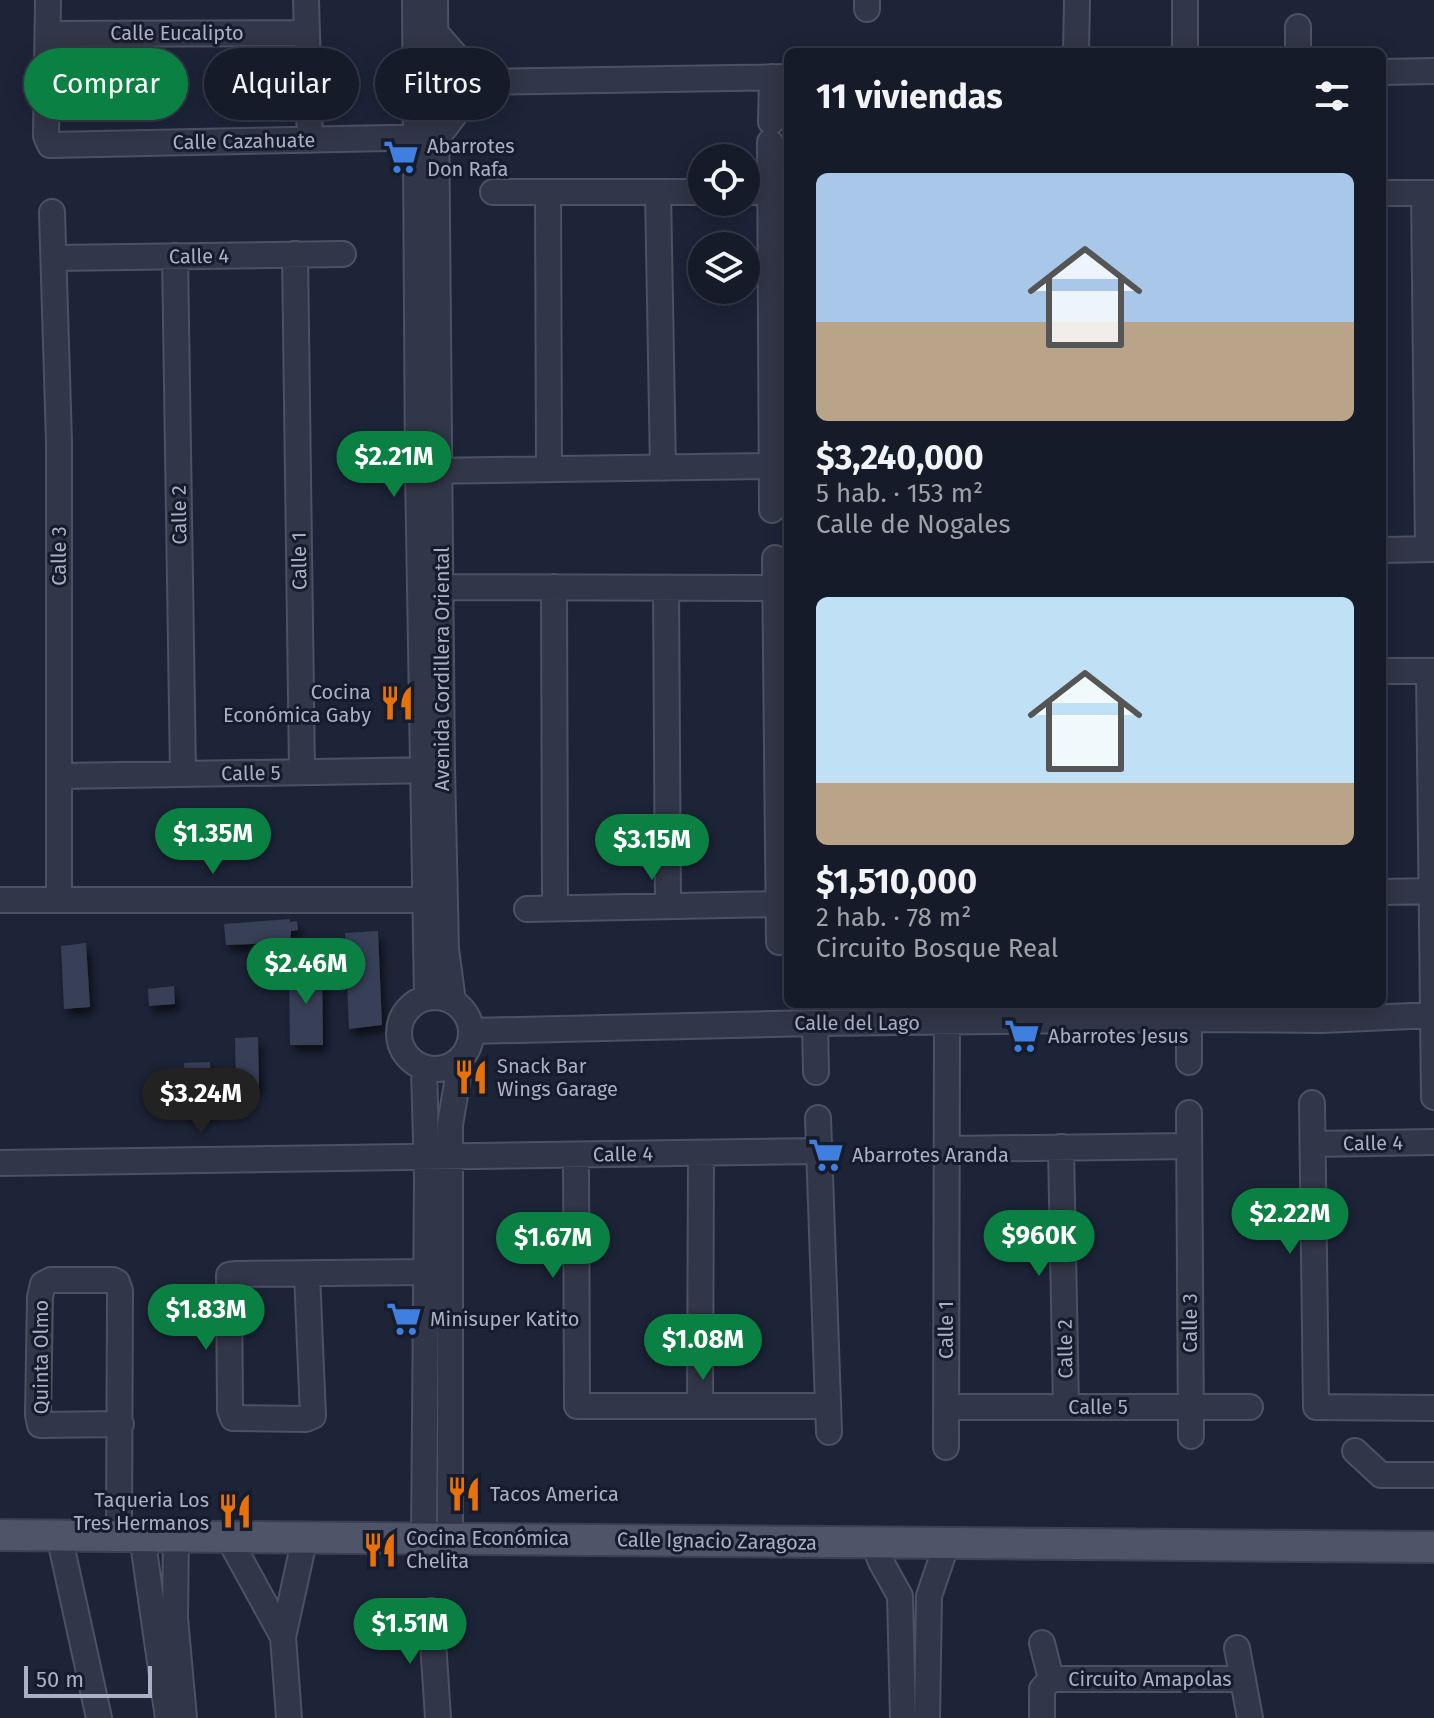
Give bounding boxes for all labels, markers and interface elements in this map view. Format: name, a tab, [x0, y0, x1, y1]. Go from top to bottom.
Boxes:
street label: Calle Eucalipto	[110, 21, 244, 45]
chip: Comprar	[24, 48, 188, 120]
chip: Alquilar	[204, 48, 359, 120]
chip: Filtros	[375, 48, 510, 120]
icon: filters	[1310, 74, 1354, 118]
text: 11 viviendas	[816, 76, 1003, 117]
street label: Calle Cazahuate	[172, 128, 316, 154]
place label: Abarrotes Don Rafa	[427, 134, 515, 181]
supermarket icon: Abarrotes Don Rafa	[382, 138, 420, 176]
map controls	[688, 144, 760, 304]
button: locate	[688, 144, 760, 216]
icon: home	[1013, 225, 1157, 369]
button: layers	[688, 232, 760, 304]
street label: Calle 4	[169, 243, 230, 269]
pin: $2.21M	[329, 431, 459, 499]
text: $3,240,000	[816, 437, 984, 478]
text: $2.21M	[354, 441, 434, 472]
text: 5 hab. · 153 m²	[816, 478, 983, 509]
street label: Calle 2	[166, 485, 192, 545]
text: Calle de Nogales	[816, 509, 1011, 540]
street label: Calle 3	[47, 526, 71, 586]
street label: Calle 1	[286, 532, 312, 590]
street label: Avenida Cordillera Oriental	[430, 547, 454, 791]
icon: home	[1013, 649, 1157, 793]
place label: Cocina Económica Gaby	[223, 680, 371, 727]
restaurant icon: Cocina Económica Gaby	[378, 684, 416, 722]
street label: Calle 5	[221, 760, 281, 786]
pin: $1.35M	[148, 808, 278, 876]
pin: $3.15M	[587, 814, 717, 882]
text: $1.35M	[173, 818, 253, 849]
text: $3.15M	[613, 824, 691, 855]
text: $1,510,000	[816, 861, 977, 902]
text: 2 hab. · 78 m²	[816, 902, 971, 933]
text: Circuito Bosque Real	[816, 933, 1058, 964]
pin: $2.46M	[241, 938, 371, 1006]
text: $2.46M	[265, 948, 347, 979]
street label: Calle del Lago	[794, 1011, 920, 1035]
supermarket icon: Abarrotes Jesus	[1003, 1017, 1041, 1055]
place label: Abarrotes Jesus	[1048, 1024, 1188, 1048]
place label: Snack Bar Wings Garage	[497, 1054, 618, 1101]
restaurant icon: Snack Bar Wings Garage	[452, 1058, 490, 1096]
pin: $3.24M	[136, 1068, 266, 1136]
text: $3.24M	[160, 1078, 242, 1109]
street label: Calle 4	[1343, 1130, 1404, 1156]
supermarket icon: Abarrotes Aranda	[807, 1136, 845, 1174]
street label: Calle 4	[593, 1141, 654, 1167]
place label: Abarrotes Aranda	[852, 1143, 1009, 1167]
pin: $2.22M	[1225, 1188, 1355, 1256]
text: $2.22M	[1249, 1198, 1331, 1229]
pin: $960K	[983, 1210, 1095, 1278]
pin: $1.67M	[488, 1212, 618, 1280]
text: $960K	[1002, 1220, 1076, 1251]
text: $1.67M	[514, 1222, 592, 1253]
pin: $1.83M	[141, 1284, 271, 1352]
street label: Calle 3	[1178, 1293, 1202, 1353]
text: $1.83M	[166, 1294, 246, 1325]
street label: Quinta Olmo	[29, 1300, 53, 1414]
supermarket icon: Minisuper Katito	[385, 1300, 423, 1338]
street label: Calle 1	[934, 1301, 958, 1359]
place label: Minisuper Katito	[430, 1307, 579, 1331]
pin: $1.08M	[638, 1314, 768, 1382]
street label: Calle 2	[1052, 1319, 1078, 1379]
text: $1.08M	[662, 1324, 744, 1355]
street label: Calle 5	[1068, 1395, 1128, 1419]
restaurant icon: Tacos America	[445, 1475, 483, 1513]
place label: Tacos America	[490, 1482, 619, 1506]
place label: Taqueria Los Tres Hermanos	[74, 1488, 209, 1535]
restaurant icon: Taqueria Los Tres Hermanos	[216, 1492, 254, 1530]
place label: Cocina Económica Chelita	[406, 1526, 569, 1573]
street label: Calle Ignacio Zaragoza	[617, 1527, 817, 1555]
restaurant icon: Cocina Económica Chelita	[361, 1531, 399, 1569]
pin: $1.51M	[345, 1598, 475, 1666]
text: $1.51M	[372, 1608, 448, 1639]
scale bar	[24, 1662, 152, 1698]
text: 50 m	[36, 1666, 84, 1693]
street label: Circuito Amapolas	[1068, 1667, 1232, 1691]

